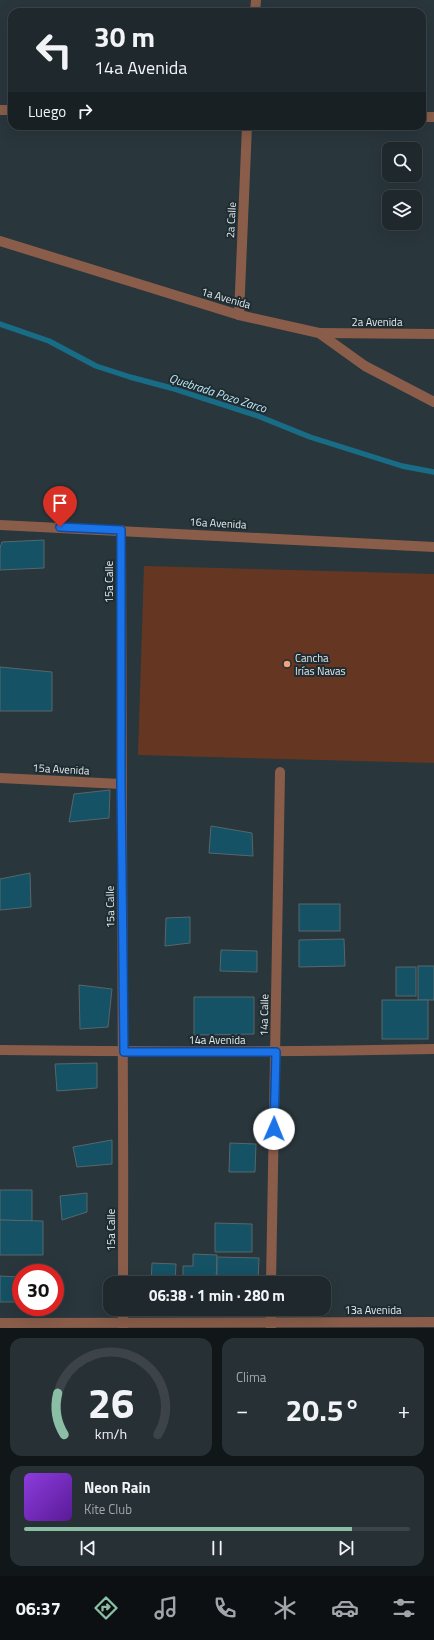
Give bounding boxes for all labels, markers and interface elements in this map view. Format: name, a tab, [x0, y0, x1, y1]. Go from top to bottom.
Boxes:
text: 30 m	[94, 15, 155, 58]
icon: left	[28, 24, 80, 76]
text: 14a Avenida	[94, 54, 187, 81]
text: Luego	[28, 100, 66, 123]
icon: right	[74, 100, 96, 122]
map controls	[382, 142, 422, 230]
button: search	[382, 142, 422, 182]
button: layers	[382, 190, 422, 230]
street label: 2a Calle	[222, 201, 240, 239]
street label: 1a Avenida	[199, 283, 253, 313]
street label: 2a Avenida	[352, 314, 403, 330]
water label: Quebrada Pozo Zarco	[167, 368, 270, 418]
pin	[43, 486, 77, 527]
icon: arrive	[49, 492, 71, 514]
street label: 16a Avenida	[189, 514, 247, 533]
street label: 15a Calle	[101, 560, 117, 603]
place label: Cancha Irías Navas	[295, 650, 346, 679]
marker: Cancha Irías Navas	[282, 659, 292, 669]
street label: 15a Avenida	[32, 760, 90, 779]
street label: 15a Calle	[102, 885, 118, 928]
street label: 14a Calle	[256, 993, 272, 1036]
street label: 14a Avenida	[188, 1032, 246, 1048]
position arrow	[253, 1108, 295, 1150]
street label: 15a Calle	[103, 1208, 119, 1251]
speed limit sign: 30	[12, 1264, 64, 1316]
text: 06:38 · 1 min · 280 m	[149, 1284, 285, 1307]
street label: 13a Avenida	[344, 1302, 402, 1318]
text: Clima	[236, 1367, 266, 1387]
text: 26	[88, 1371, 134, 1434]
text: 20.5°	[286, 1387, 360, 1433]
text: −	[236, 1393, 248, 1427]
text: +	[398, 1393, 410, 1427]
text: km/h	[95, 1423, 127, 1445]
text: Neon Rain	[84, 1476, 151, 1499]
text: Kite Club	[84, 1499, 132, 1519]
icon: previous	[77, 1537, 99, 1559]
icon: pause	[206, 1537, 228, 1559]
icon: next	[335, 1537, 357, 1559]
icon: directions	[92, 1594, 120, 1622]
icon: music	[152, 1594, 180, 1622]
icon: phone	[211, 1594, 239, 1622]
icon: climate	[271, 1594, 299, 1622]
icon: car	[331, 1594, 359, 1622]
icon: filters	[390, 1594, 418, 1622]
text: 06:37	[16, 1595, 61, 1622]

